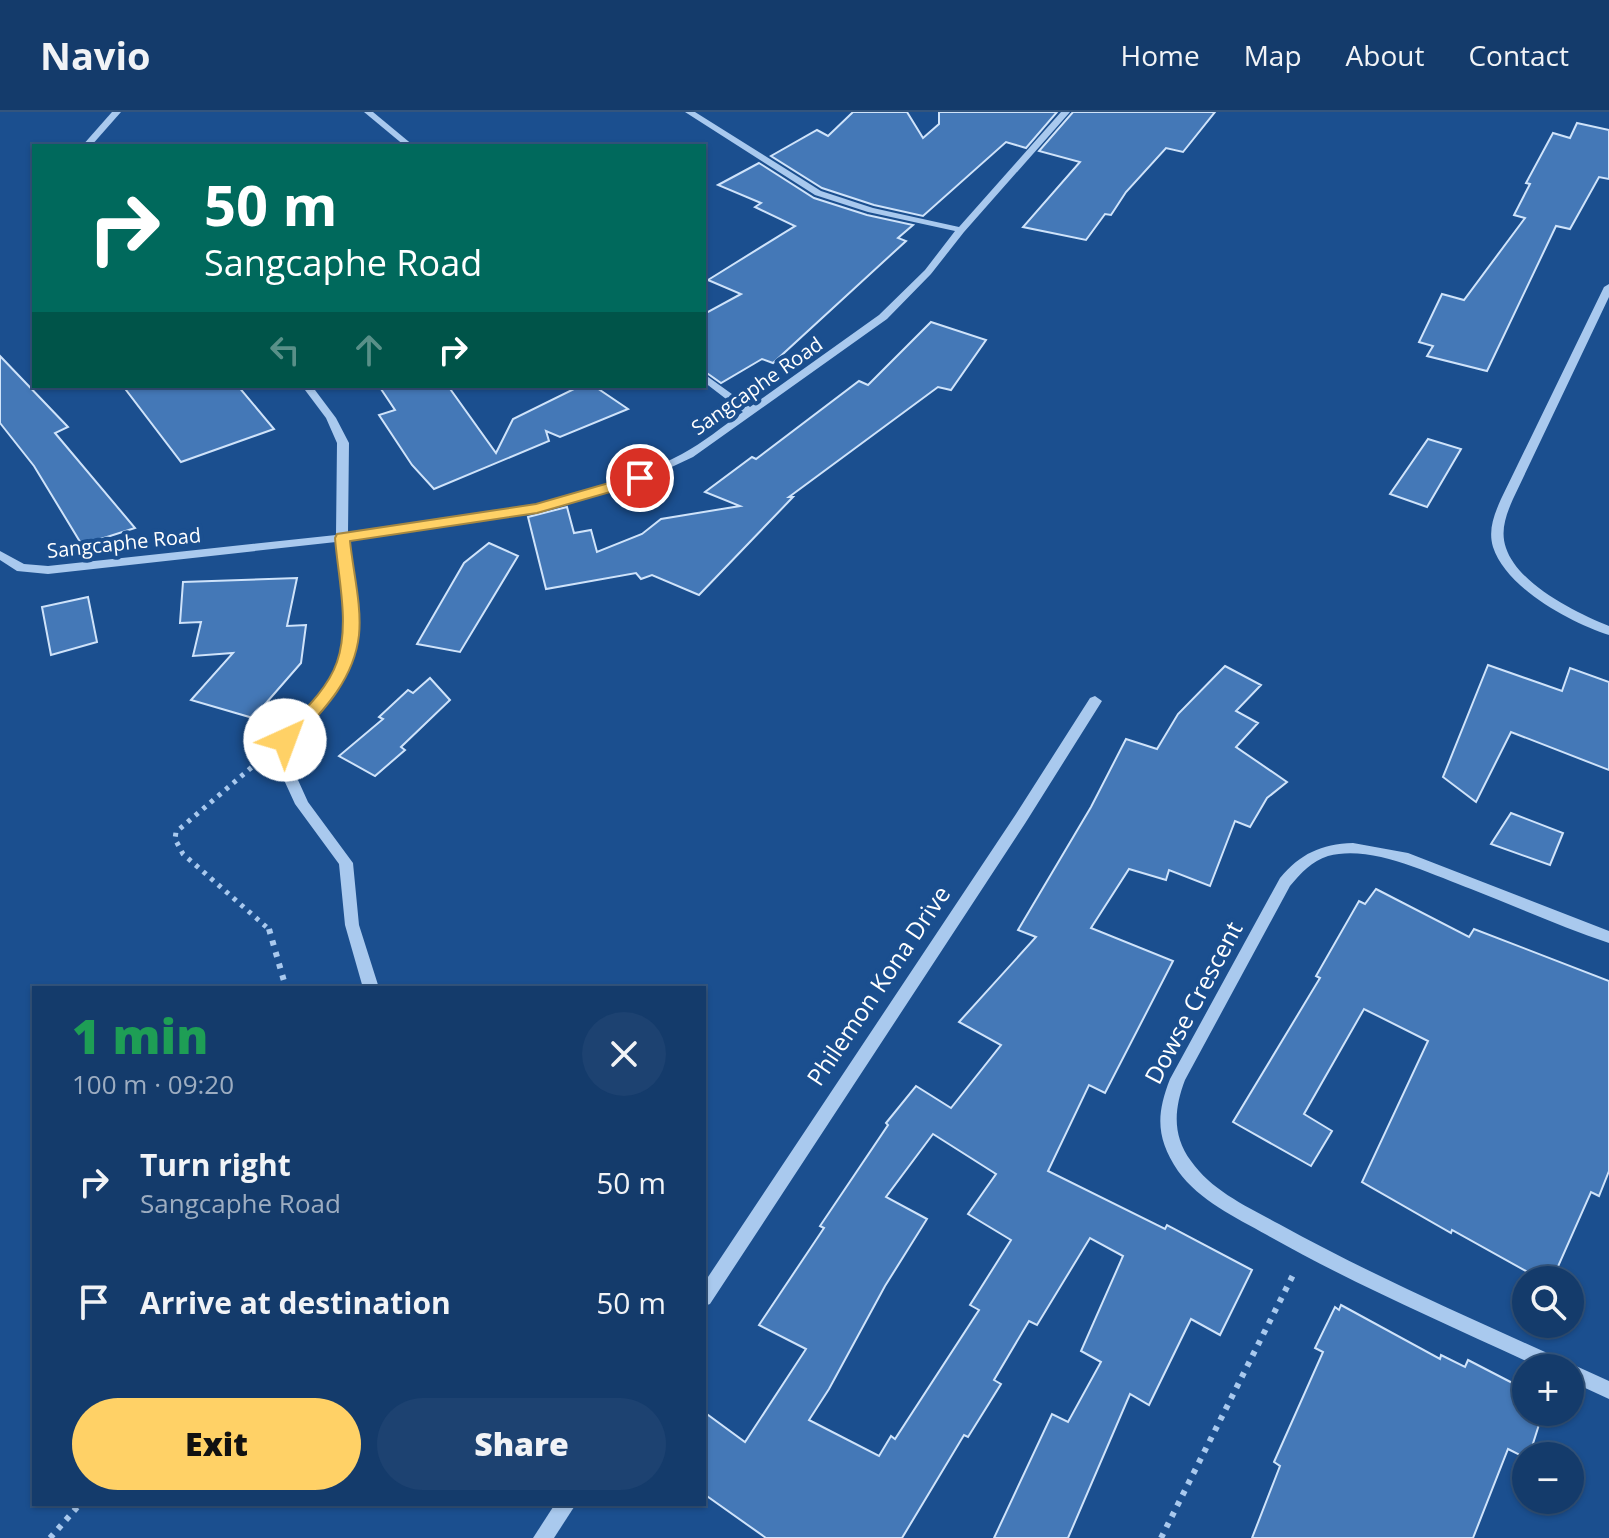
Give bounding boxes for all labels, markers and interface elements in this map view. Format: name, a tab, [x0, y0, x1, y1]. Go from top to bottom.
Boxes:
text: Navio	[40, 29, 151, 81]
text: Home	[1121, 36, 1200, 74]
text: Map	[1244, 36, 1302, 74]
text: About	[1346, 36, 1424, 74]
text: Contact	[1468, 36, 1569, 74]
text: 50 m	[204, 166, 338, 242]
icon: right	[72, 176, 176, 280]
text: Sangcaphe Road	[204, 238, 482, 287]
icon: left	[263, 328, 307, 372]
icon: ahead	[347, 328, 391, 372]
icon: right	[431, 328, 475, 372]
street label: Sangcaphe Road	[686, 330, 828, 441]
pin	[606, 444, 674, 512]
icon: arrive	[618, 456, 662, 500]
street label: Sangcaphe Road	[46, 521, 202, 564]
position arrow	[243, 698, 327, 782]
street label: Philemon Kona Drive	[799, 879, 957, 1092]
street label: Dowse Crescent	[1136, 915, 1249, 1089]
text: 1 min	[72, 1003, 208, 1068]
button: close	[582, 1012, 666, 1096]
text: 100 m · 09:20	[72, 1066, 234, 1102]
text: Turn right	[140, 1144, 291, 1185]
icon: right	[72, 1160, 116, 1204]
text: 50 m	[596, 1162, 666, 1203]
text: Sangcaphe Road	[140, 1185, 341, 1221]
map controls	[1512, 1266, 1584, 1514]
button: search	[1512, 1266, 1584, 1338]
icon: arrive	[72, 1280, 116, 1324]
text: Arrive at destination	[140, 1282, 451, 1323]
text: 50 m	[596, 1282, 666, 1323]
button: +	[1512, 1354, 1584, 1426]
button: Exit	[72, 1398, 361, 1490]
button: Share	[377, 1398, 666, 1490]
button: −	[1512, 1442, 1584, 1514]

